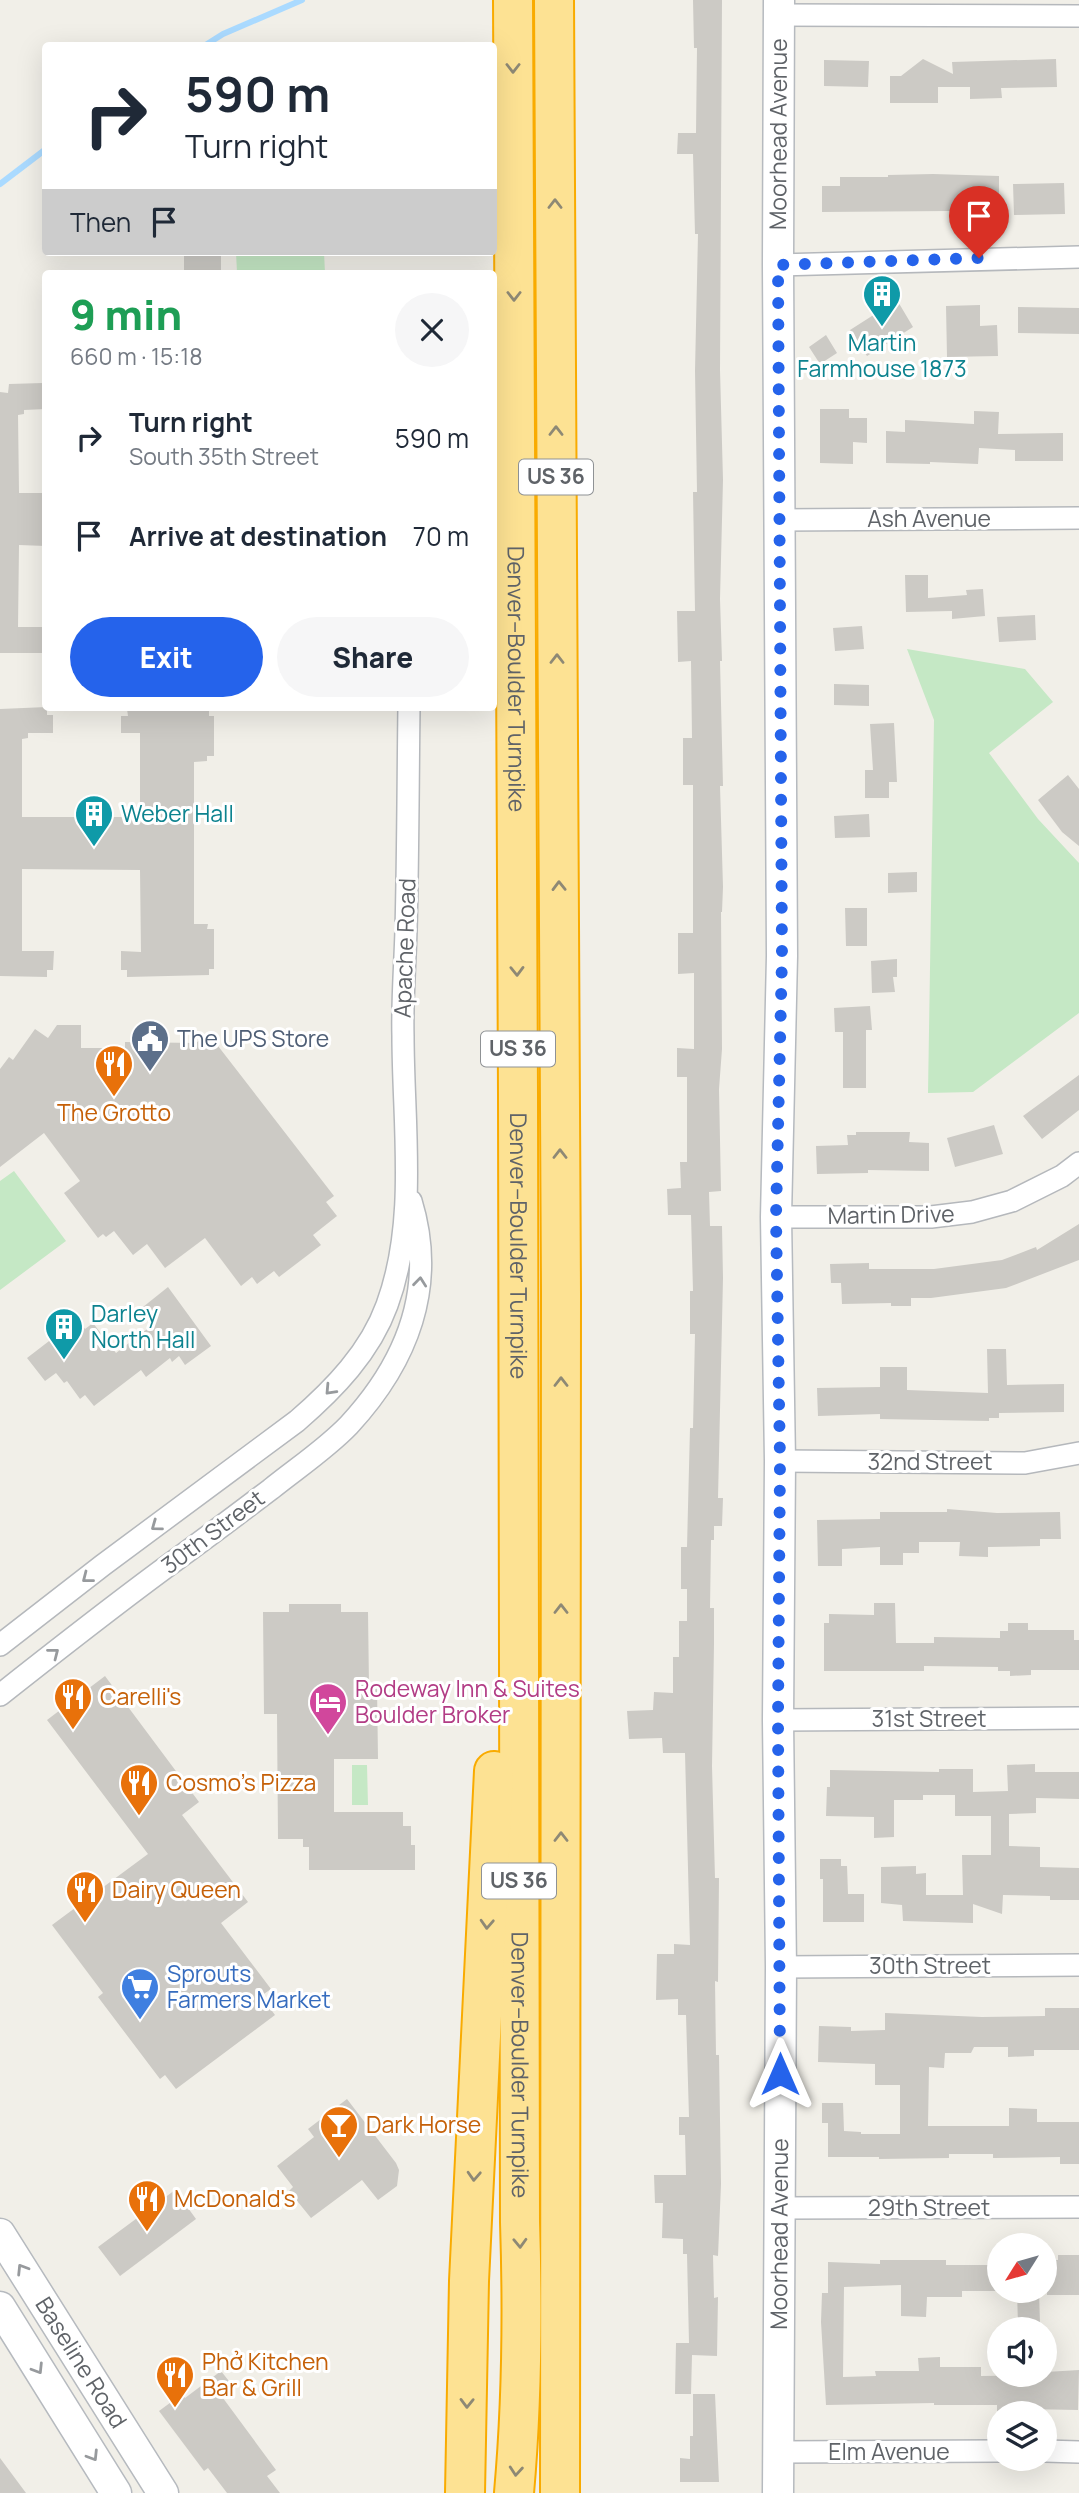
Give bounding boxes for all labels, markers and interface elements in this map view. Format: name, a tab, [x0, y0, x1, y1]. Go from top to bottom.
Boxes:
street label: Moorhead Avenue	[761, 38, 794, 230]
text: 590 m	[185, 60, 330, 127]
one-way arrow	[505, 63, 521, 74]
icon: right	[70, 70, 161, 161]
text: Turn right	[185, 124, 328, 168]
pin	[949, 186, 1009, 258]
icon: arrive	[960, 197, 998, 235]
one-way arrow	[547, 198, 563, 208]
icon: arrive	[145, 203, 183, 241]
text: Then	[70, 204, 131, 240]
building icon: Martin Farmhouse 1873	[861, 273, 903, 328]
text: 9 min	[70, 285, 182, 343]
one-way arrow	[506, 291, 522, 301]
button: close	[395, 293, 469, 367]
place label: Martin Farmhouse 1873	[797, 326, 967, 384]
text: 660 m · 15:18	[70, 340, 203, 372]
text: Turn right	[129, 404, 253, 440]
icon: right	[70, 419, 108, 457]
text: 590 m	[395, 420, 469, 456]
one-way arrow	[548, 425, 564, 436]
text: South 35th Street	[129, 440, 319, 472]
road number: US 36	[519, 460, 593, 494]
street label: Ash Avenue	[867, 502, 991, 534]
icon: arrive	[70, 517, 108, 555]
text: Arrive at destination	[129, 518, 387, 554]
text: 70 m	[413, 518, 469, 554]
street label: Denver–Boulder Turnpike	[500, 546, 534, 812]
button: Exit	[70, 617, 263, 697]
button: Share	[277, 617, 469, 697]
one-way arrow	[549, 653, 565, 663]
building icon: Weber Hall	[73, 793, 115, 848]
place label: Weber Hall	[121, 797, 234, 829]
street label: Apache Road	[386, 877, 422, 1018]
one-way arrow	[551, 880, 567, 891]
one-way arrow	[509, 967, 525, 977]
public building icon: The UPS Store	[129, 1018, 171, 1073]
place label: The UPS Store	[177, 1022, 329, 1054]
road number: US 36	[481, 1032, 555, 1066]
restaurant icon: The Grotto	[93, 1043, 135, 1098]
place label: The Grotto	[57, 1096, 171, 1128]
street label: Denver–Boulder Turnpike	[503, 1113, 536, 1379]
one-way arrow	[553, 1149, 568, 1160]
street label: Martin Drive	[827, 1197, 955, 1231]
one-way arrow	[413, 1276, 428, 1288]
place label: Darley North Hall	[91, 1297, 195, 1355]
building icon: Darley North Hall	[43, 1306, 85, 1361]
one-way arrow	[553, 1376, 569, 1387]
one-way arrow	[326, 1382, 338, 1395]
street label: 32nd Street	[867, 1445, 993, 1477]
street label: 30th Street	[154, 1482, 271, 1581]
one-way arrow	[151, 1518, 164, 1530]
one-way arrow	[82, 1569, 94, 1582]
one-way arrow	[553, 1604, 569, 1614]
one-way arrow	[46, 1648, 58, 1661]
place label: Rodeway Inn & Suites Boulder Broker	[355, 1672, 580, 1730]
restaurant icon: Carelli's	[52, 1676, 94, 1731]
place label: Carelli's	[100, 1680, 181, 1712]
hotel icon: Rodeway Inn & Suites Boulder Broker	[307, 1681, 349, 1736]
street label: 31st Street	[871, 1702, 987, 1734]
restaurant icon: Cosmo's Pizza	[118, 1762, 160, 1817]
place label: Cosmo's Pizza	[166, 1766, 316, 1798]
one-way arrow	[553, 1831, 569, 1842]
road number: US 36	[482, 1864, 556, 1898]
restaurant icon: Dairy Queen	[64, 1869, 106, 1924]
place label: Dairy Queen	[112, 1873, 241, 1905]
one-way arrow	[479, 1919, 494, 1930]
street label: Denver–Boulder Turnpike	[504, 1932, 537, 2198]
street label: 30th Street	[869, 1949, 991, 1981]
place label: Sprouts Farmers Market	[167, 1957, 331, 2015]
supermarket icon: Sprouts Farmers Market	[119, 1966, 161, 2021]
position arrow	[743, 2037, 817, 2111]
bar icon: Dark Horse	[318, 2104, 360, 2159]
place label: Dark Horse	[366, 2108, 481, 2140]
street label: Moorhead Avenue	[762, 2138, 795, 2330]
one-way arrow	[467, 2171, 482, 2182]
restaurant icon: McDonald's	[126, 2178, 168, 2233]
place label: McDonald's	[174, 2182, 296, 2214]
street label: 29th Street	[868, 2191, 990, 2223]
north arrow	[987, 2233, 1057, 2303]
map controls	[987, 2233, 1057, 2471]
one-way arrow	[513, 2238, 528, 2249]
one-way arrow	[18, 2264, 31, 2277]
street label: Baseline Road	[28, 2290, 135, 2434]
button: sound	[987, 2317, 1057, 2387]
place label: Phở Kitchen Bar & Grill	[202, 2345, 329, 2403]
restaurant icon: Phở Kitchen Bar & Grill	[154, 2354, 196, 2409]
one-way arrow	[30, 2362, 43, 2375]
one-way arrow	[459, 2398, 474, 2409]
button: layers	[987, 2401, 1057, 2471]
street label: Elm Avenue	[828, 2435, 950, 2467]
one-way arrow	[85, 2448, 98, 2461]
one-way arrow	[509, 2465, 524, 2476]

